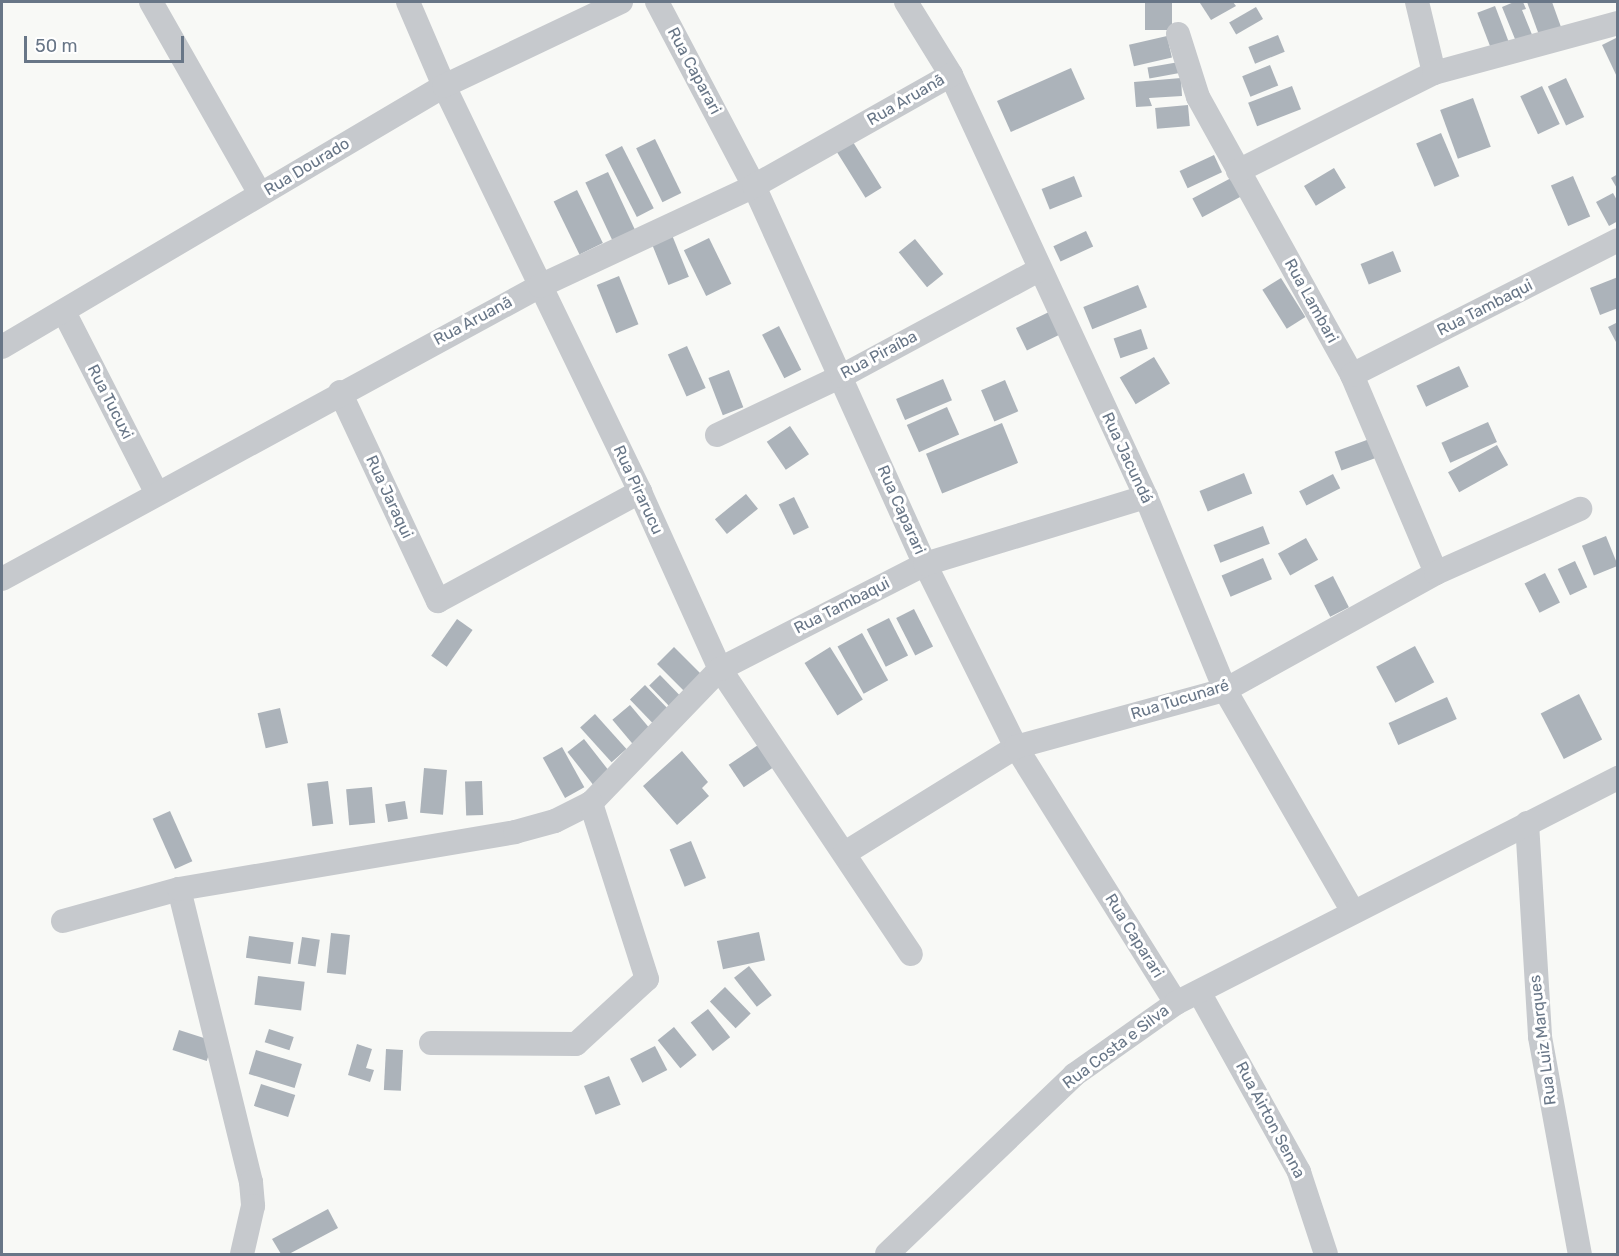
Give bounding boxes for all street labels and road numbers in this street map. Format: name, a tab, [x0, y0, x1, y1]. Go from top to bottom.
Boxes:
street label: Rua Caparari	[663, 24, 725, 118]
street label: Rua Aruanã	[864, 70, 948, 130]
street label: Rua Dourado	[261, 134, 353, 200]
street label: Rua Lambari	[1280, 256, 1342, 346]
street label: Rua Tambaqui	[1434, 276, 1536, 340]
street label: Rua Aruanã	[430, 292, 516, 350]
street label: Rua Piraíba	[837, 327, 921, 383]
street label: Rua Tucuxi	[83, 361, 137, 443]
street label: Rua Jacundá	[1098, 409, 1156, 507]
street label: Rua Pirarucu	[609, 442, 667, 538]
street label: Rua Jaraqui	[361, 452, 417, 542]
street label: Rua Caparari	[873, 462, 929, 558]
street label: Rua Tambaqui	[791, 574, 893, 638]
street label: Rua Tucunaré	[1128, 676, 1232, 724]
street label: Rua Caparari	[1101, 890, 1167, 982]
street label: Rua Luiz Marques	[1525, 974, 1561, 1106]
street label: Rua Costa e Silva	[1059, 1001, 1173, 1093]
street label: Rua Airton Senna	[1231, 1058, 1309, 1182]

